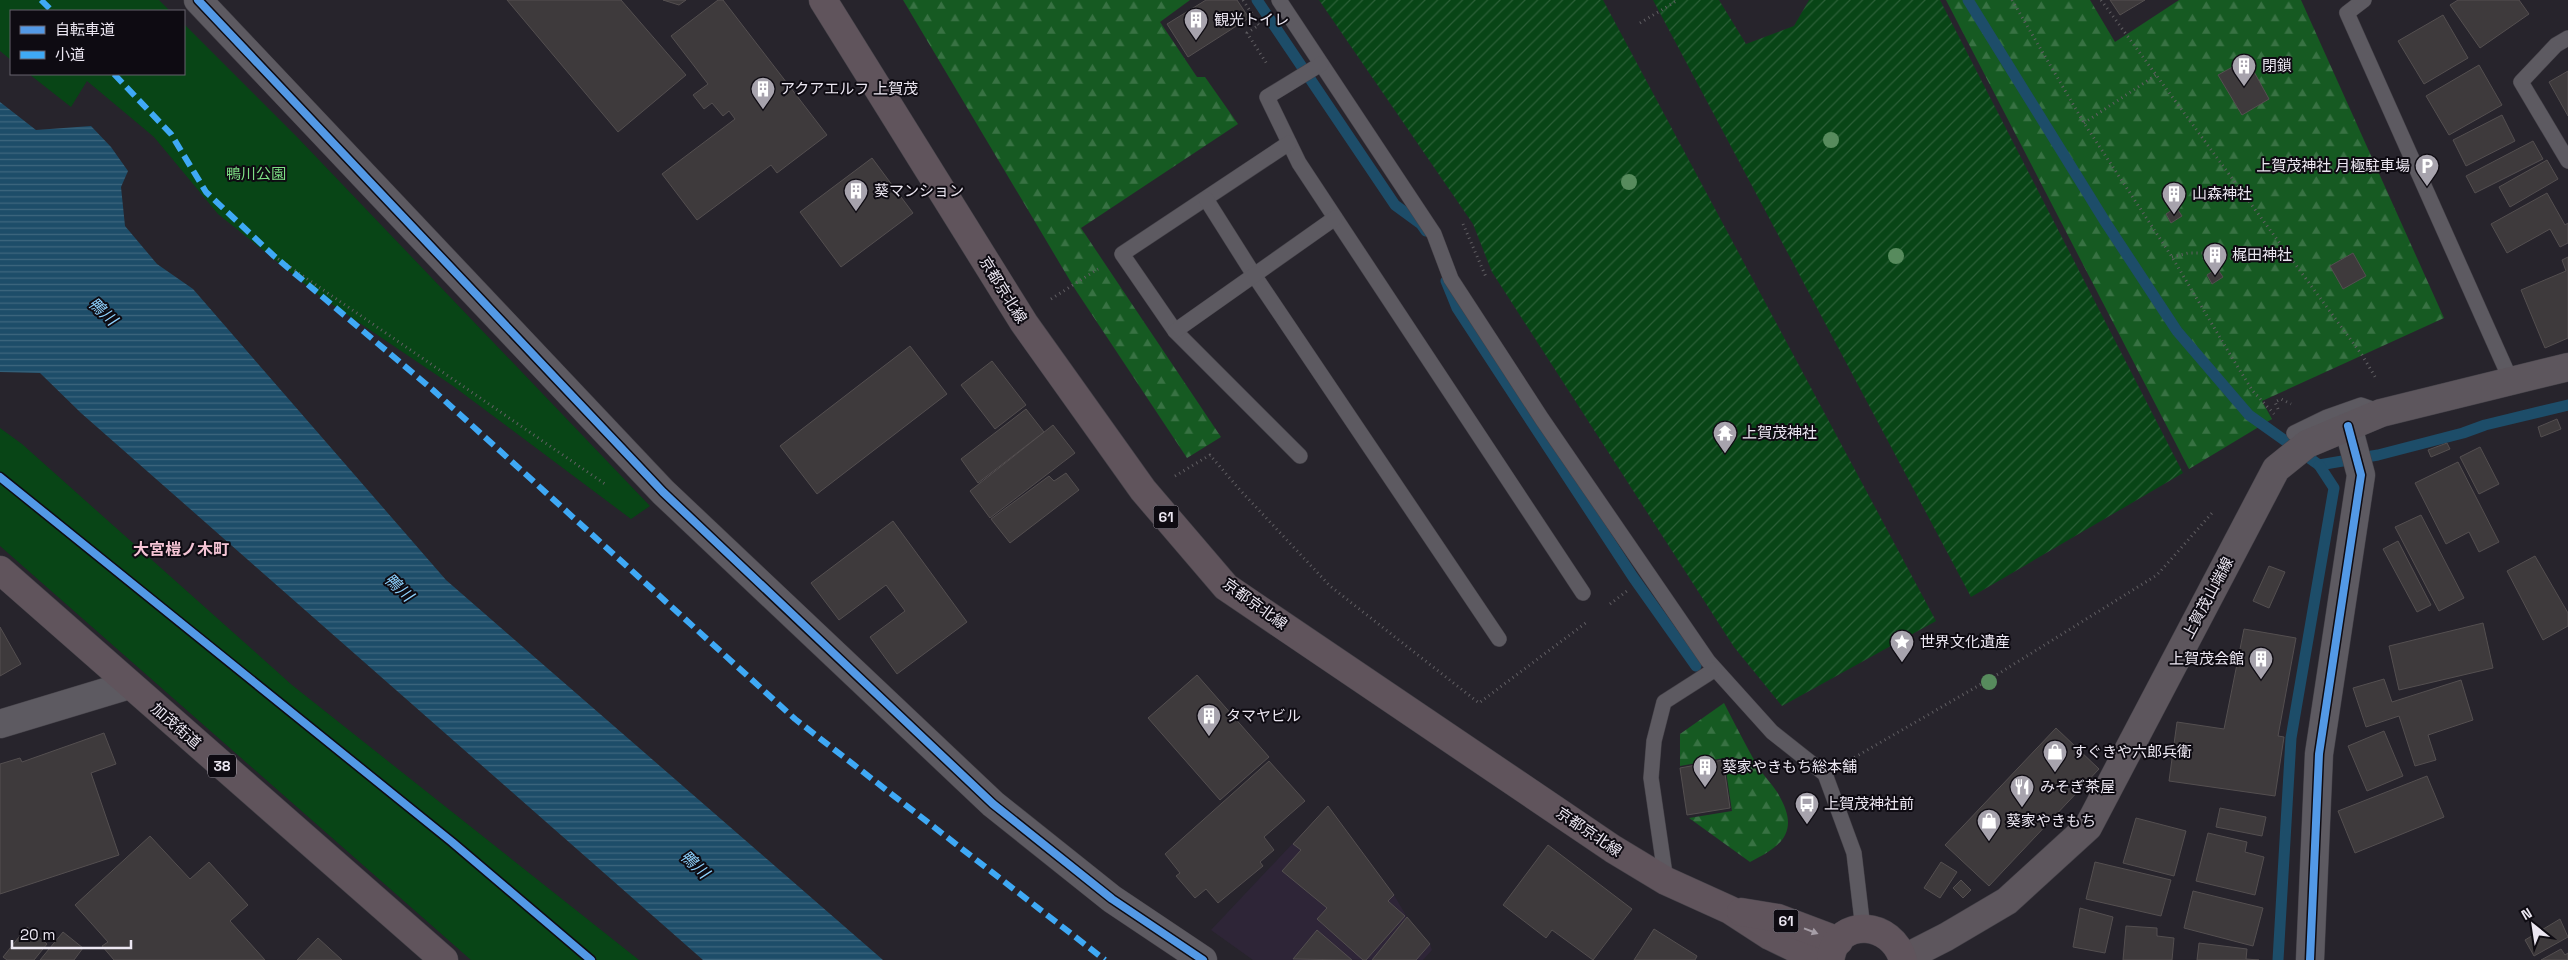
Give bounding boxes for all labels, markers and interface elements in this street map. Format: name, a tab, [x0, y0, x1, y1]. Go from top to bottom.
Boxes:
building icon: 観光トイレ	[1183, 7, 1209, 41]
legend	[10, 10, 185, 75]
place label: 観光トイレ	[1214, 10, 1289, 29]
text: 自転車道	[55, 20, 115, 39]
text: 小道	[55, 45, 85, 64]
building icon: 閉鎖	[2231, 53, 2257, 87]
place label: 閉鎖	[2262, 56, 2292, 75]
building icon: アクアエルフ 上賀茂	[750, 76, 776, 110]
place label: アクアエルフ 上賀茂	[780, 79, 918, 98]
parking icon: 上賀茂神社 月極駐車場	[2414, 153, 2440, 187]
place label: 上賀茂神社 月極駐車場	[2256, 156, 2410, 175]
park label: 鴨川公園	[226, 164, 286, 183]
building icon: 葵マンション	[843, 178, 869, 212]
place label: 葵マンション	[874, 181, 964, 200]
building icon: 山森神社	[2161, 181, 2187, 215]
place label: 山森神社	[2192, 184, 2252, 203]
building icon: 梶田神社	[2202, 242, 2228, 276]
place label: 梶田神社	[2232, 245, 2292, 264]
street label: 京都京北線	[975, 253, 1031, 327]
water label: 鴨川	[84, 293, 123, 331]
temple icon: 上賀茂神社	[1712, 420, 1738, 454]
place label: 上賀茂神社	[1742, 423, 1817, 442]
road number: 61	[1154, 506, 1178, 528]
district label: 大宮榿ノ木町	[133, 539, 229, 560]
street label: 上賀茂山端線	[2178, 554, 2237, 642]
water label: 鴨川	[380, 569, 419, 607]
street label: 京都京北線	[1219, 574, 1291, 633]
place icon: 世界文化遺産	[1889, 629, 1915, 663]
place label: 世界文化遺産	[1920, 632, 2010, 651]
building icon: 上賀茂会館	[2248, 646, 2274, 680]
place label: 上賀茂会館	[2169, 649, 2244, 668]
street label: 加茂街道	[147, 699, 205, 752]
building icon: タマヤビル	[1196, 703, 1222, 737]
place label: タマヤビル	[1226, 706, 1301, 725]
shop icon: すぐきや六郎兵衛	[2042, 739, 2068, 773]
place label: すぐきや六郎兵衛	[2072, 742, 2192, 761]
road number: 38	[208, 754, 236, 778]
building icon: 葵家やきもち総本舗	[1692, 754, 1718, 788]
place label: 葵家やきもち総本舗	[1722, 757, 1857, 776]
restaurant icon: みそぎ茶屋	[2009, 774, 2035, 808]
place label: みそぎ茶屋	[2040, 777, 2115, 796]
bus stop icon: 上賀茂神社前	[1794, 791, 1820, 825]
place label: 上賀茂神社前	[1824, 794, 1914, 813]
street label: 京都京北線	[1553, 803, 1626, 860]
shop icon: 葵家やきもち	[1976, 808, 2002, 842]
place label: 葵家やきもち	[2006, 811, 2096, 830]
water label: 鴨川	[676, 846, 715, 884]
north arrow	[2508, 900, 2558, 950]
text: N	[2518, 904, 2535, 924]
road number: 61	[1774, 909, 1798, 932]
scale bar	[12, 918, 131, 950]
text: 20 m	[20, 925, 55, 944]
one-way arrow	[1803, 927, 1818, 935]

